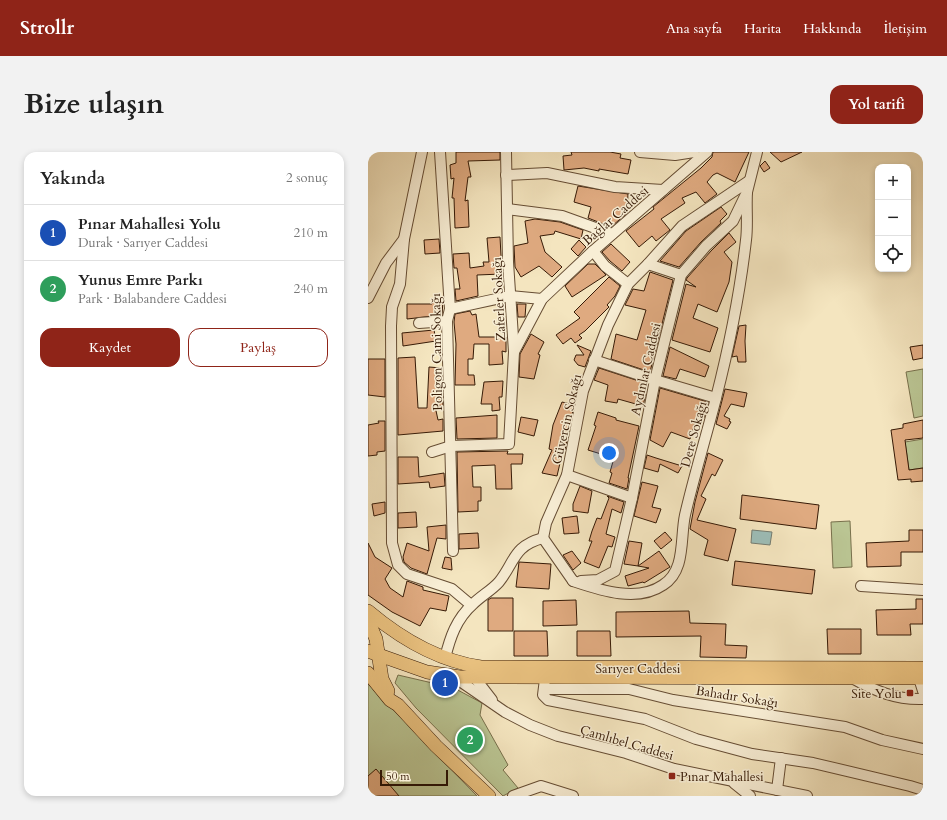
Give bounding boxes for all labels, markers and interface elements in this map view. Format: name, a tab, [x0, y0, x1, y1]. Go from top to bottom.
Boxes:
text: Strollr	[20, 15, 74, 41]
text: Ana sayfa	[666, 19, 722, 38]
text: Harita	[744, 19, 781, 38]
text: Hakkında	[803, 19, 861, 38]
text: İletişim	[883, 19, 927, 38]
text: Bize ulaşın	[24, 85, 164, 123]
button: Yol tarifi	[830, 85, 923, 124]
map controls	[875, 164, 911, 272]
button: +	[875, 164, 911, 200]
text: Yakında	[40, 167, 105, 190]
text: 2 sonuç	[286, 169, 328, 187]
street label: Bağlar Caddesi	[579, 182, 653, 250]
button: −	[875, 200, 911, 236]
text: Pınar Mahallesi Yolu	[78, 214, 221, 234]
text: 1	[50, 224, 56, 242]
text: 210 m	[294, 224, 328, 242]
text: Durak · Sarıyer Caddesi	[78, 234, 208, 252]
button: locate	[875, 236, 911, 272]
street label: Zaferler Sokağı	[488, 256, 510, 341]
text: Yunus Emre Parkı	[78, 270, 203, 290]
text: 2	[50, 280, 56, 298]
text: 240 m	[294, 280, 328, 298]
text: Park · Balabandere Caddesi	[78, 290, 227, 308]
street label: Poligon Cami Sokağı	[427, 293, 447, 411]
street label: Aydınlar Caddesi	[627, 321, 665, 417]
button: Kaydet	[40, 328, 180, 367]
button: Paylaş	[188, 328, 328, 367]
street label: Güvercin Sokağı	[548, 372, 586, 466]
street label: Dere Sokağı	[677, 399, 712, 469]
your location	[599, 443, 619, 463]
street label: Sarıyer Caddesi	[596, 660, 681, 678]
pin: 1	[432, 668, 458, 698]
street label: Bahadır Sokağı	[694, 682, 780, 712]
place label: Site Yolu	[851, 685, 902, 703]
marker: Site Yolu	[905, 688, 915, 698]
street label: Çamlıbel Caddesi	[578, 721, 676, 765]
pin: 2	[457, 725, 483, 755]
scale bar	[380, 768, 448, 787]
place label: Pınar Mahallesi	[680, 768, 764, 786]
text: 50 m	[386, 769, 410, 784]
marker: Pınar Mahallesi	[667, 771, 677, 781]

